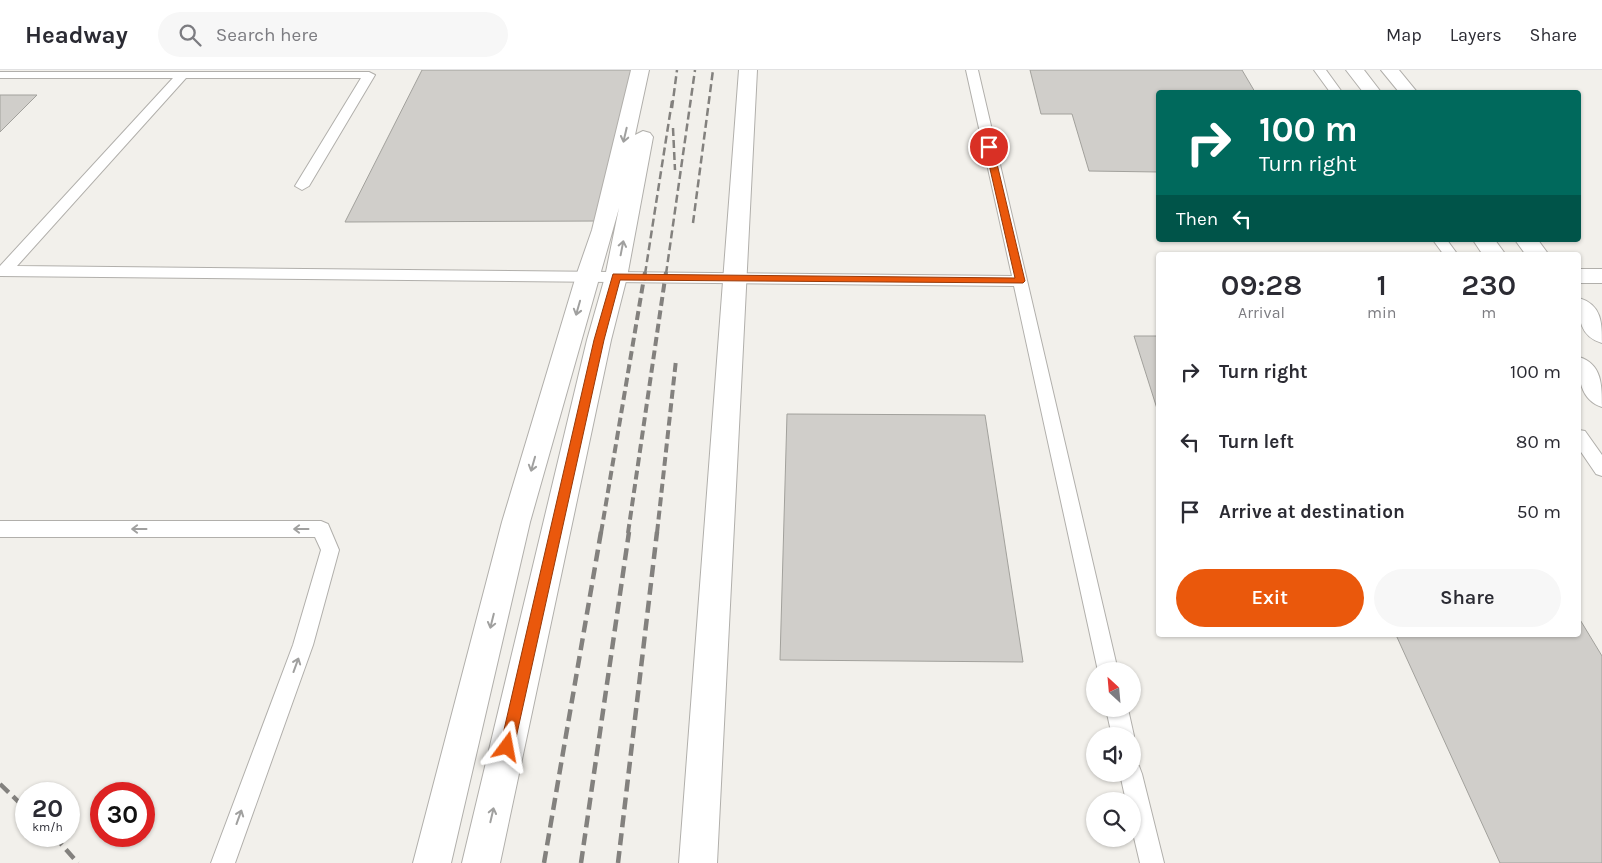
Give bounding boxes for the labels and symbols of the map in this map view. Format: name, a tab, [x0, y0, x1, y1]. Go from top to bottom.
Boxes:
one-way arrow	[620, 126, 629, 142]
pin	[968, 126, 1010, 168]
one-way arrow	[617, 240, 627, 256]
one-way arrow	[573, 300, 583, 316]
one-way arrow	[528, 456, 537, 472]
one-way arrow	[131, 524, 147, 534]
one-way arrow	[293, 524, 310, 534]
one-way arrow	[487, 613, 496, 629]
one-way arrow	[292, 658, 301, 673]
north arrow	[1086, 662, 1141, 718]
position arrow	[480, 720, 532, 772]
speed limit sign: 30	[90, 782, 155, 847]
one-way arrow	[488, 808, 497, 824]
one-way arrow	[235, 810, 244, 825]

